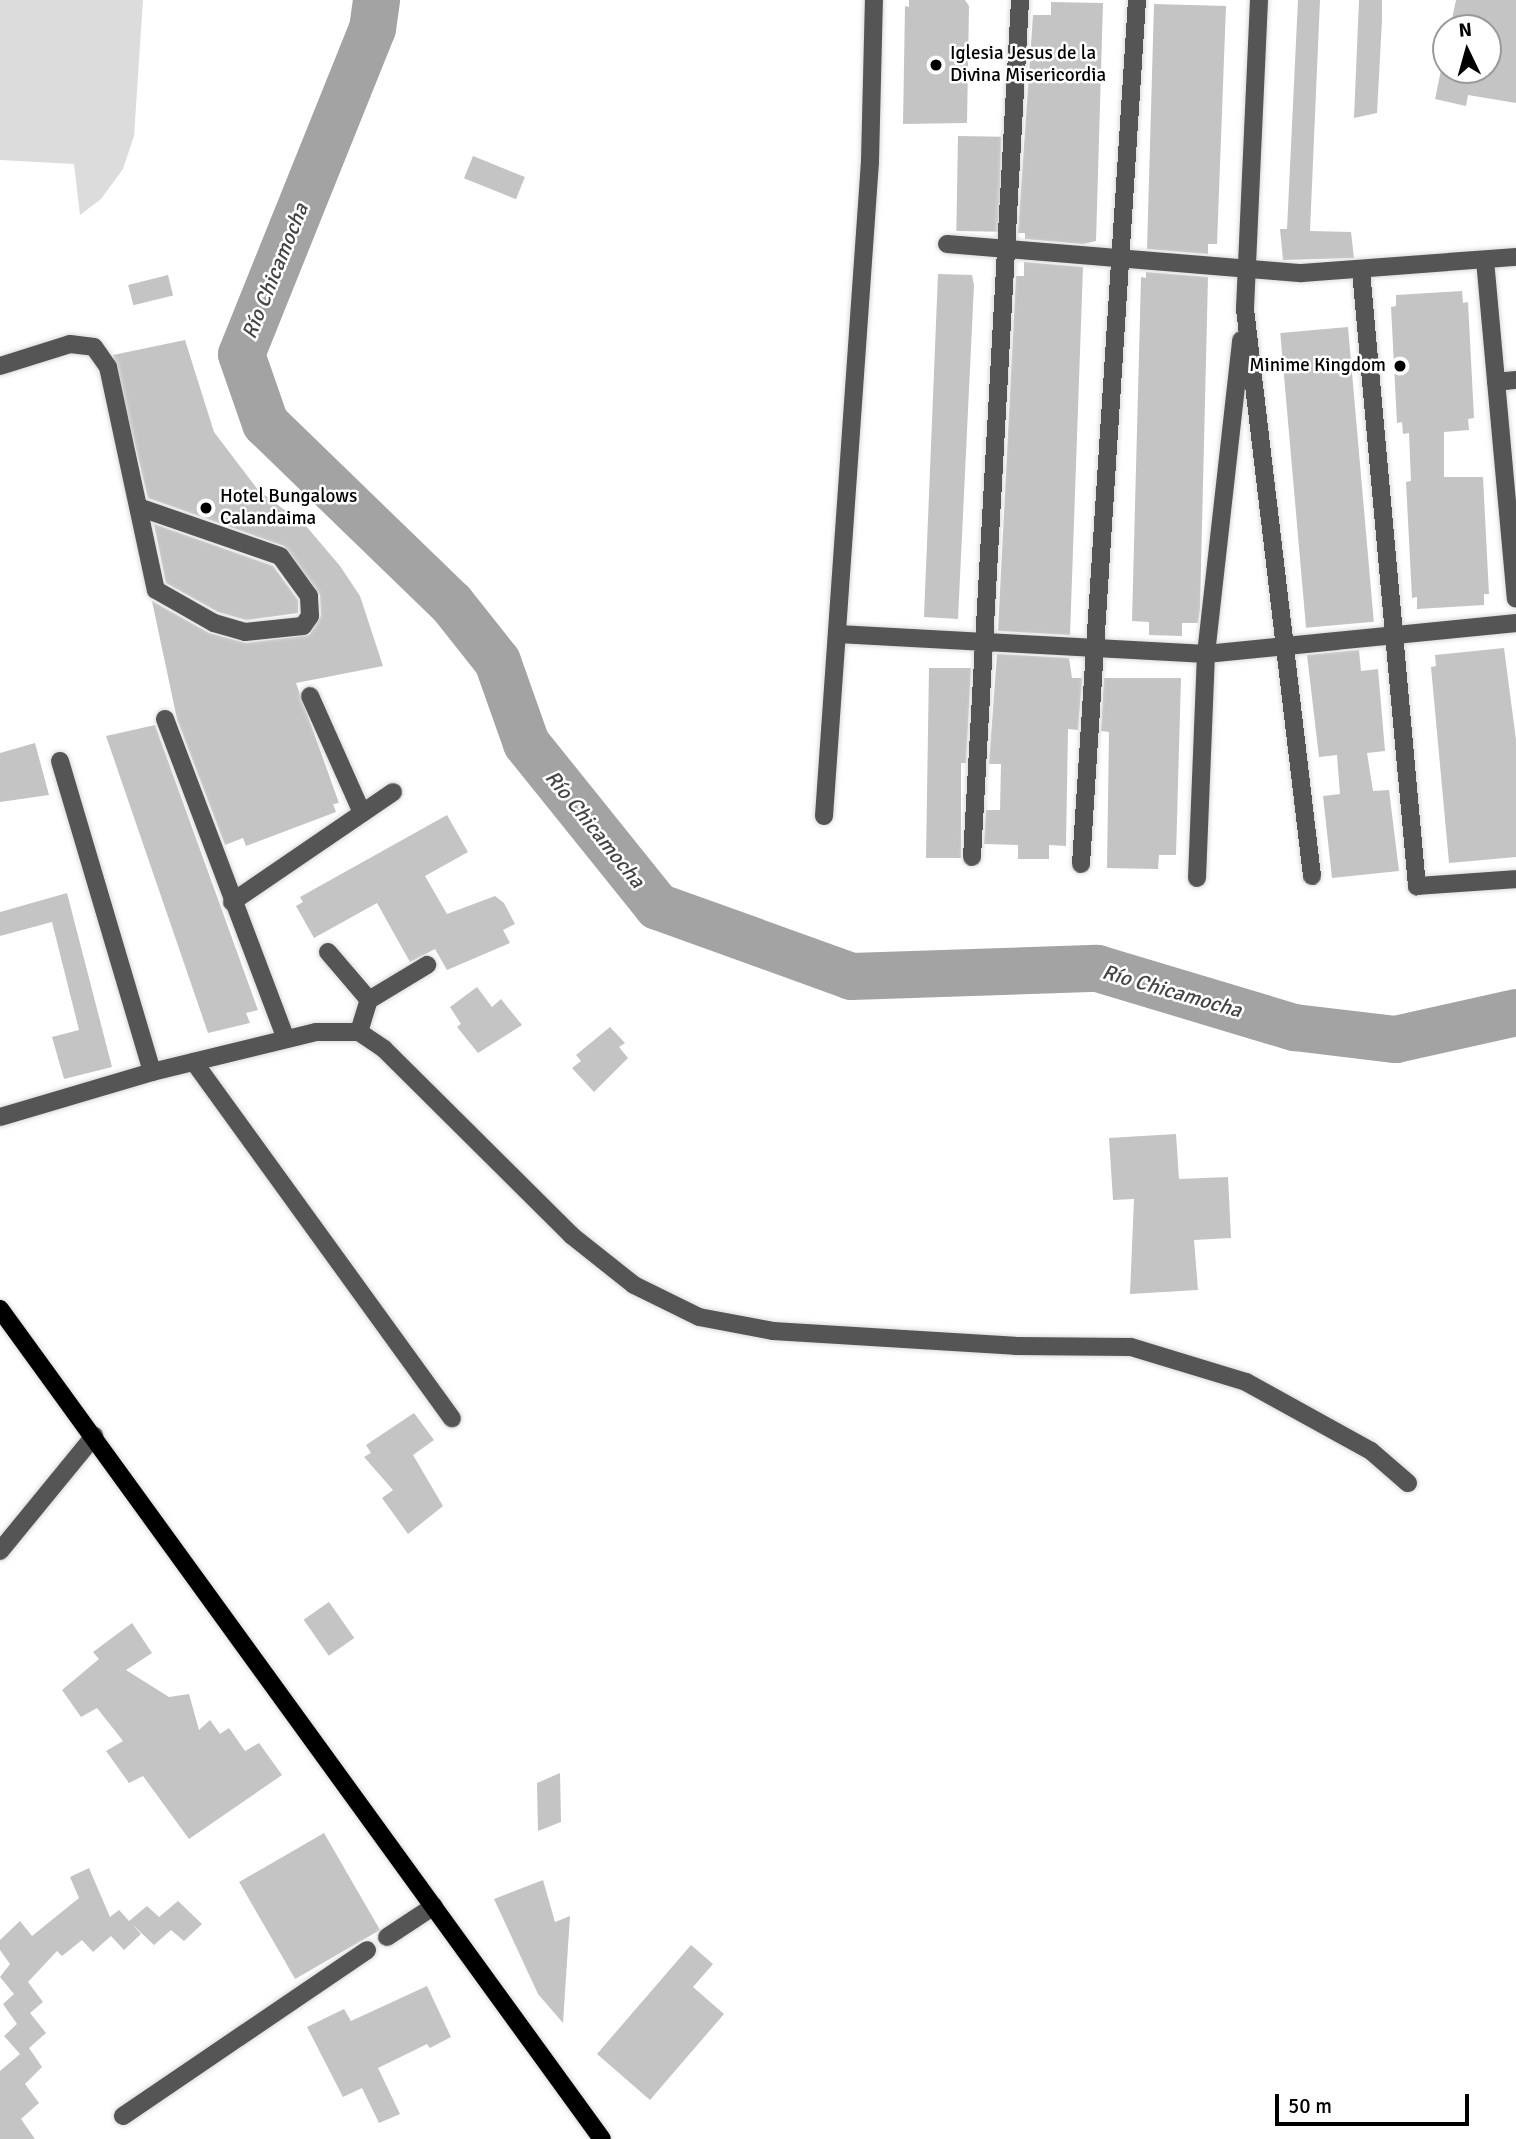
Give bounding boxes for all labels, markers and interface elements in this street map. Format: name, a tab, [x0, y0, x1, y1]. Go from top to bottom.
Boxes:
north arrow	[1432, 14, 1502, 84]
text: N	[1458, 18, 1473, 43]
place label: Iglesia Jesus de la Divina Misericordia	[950, 43, 1106, 87]
marker: Iglesia Jesus de la Divina Misericordia	[928, 57, 944, 73]
water label: Río Chicamocha	[236, 200, 314, 342]
place label: Minime Kingdom	[1249, 355, 1386, 377]
marker: Minime Kingdom	[1392, 358, 1408, 374]
place label: Hotel Bungalows Calandaima	[220, 486, 357, 530]
marker: Hotel Bungalows Calandaima	[198, 500, 214, 516]
water label: Río Chicamocha	[540, 765, 650, 893]
water label: Río Chicamocha	[1099, 959, 1245, 1023]
scale bar	[1278, 2080, 1472, 2124]
text: 50 m	[1288, 2093, 1332, 2119]

